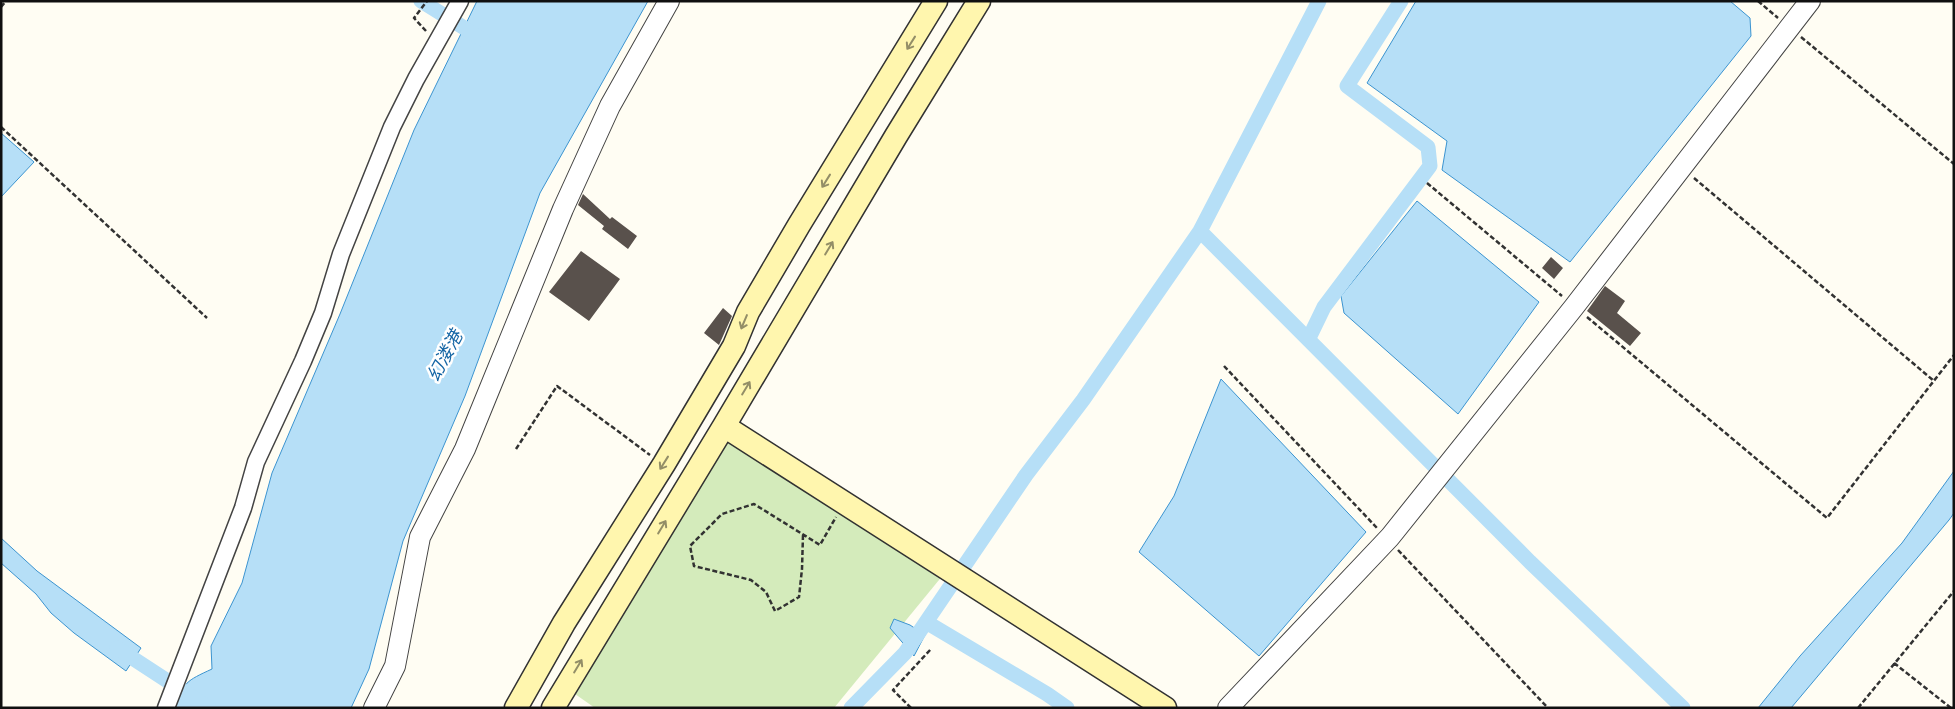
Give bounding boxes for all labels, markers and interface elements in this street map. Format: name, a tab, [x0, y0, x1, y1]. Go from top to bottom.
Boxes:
one-way arrow	[905, 35, 915, 49]
one-way arrow	[820, 174, 830, 188]
one-way arrow	[825, 241, 835, 255]
one-way arrow	[738, 314, 748, 329]
water label: 幻溇港	[419, 322, 470, 385]
one-way arrow	[742, 381, 752, 395]
one-way arrow	[659, 456, 670, 470]
one-way arrow	[658, 520, 668, 534]
one-way arrow	[574, 659, 584, 673]

